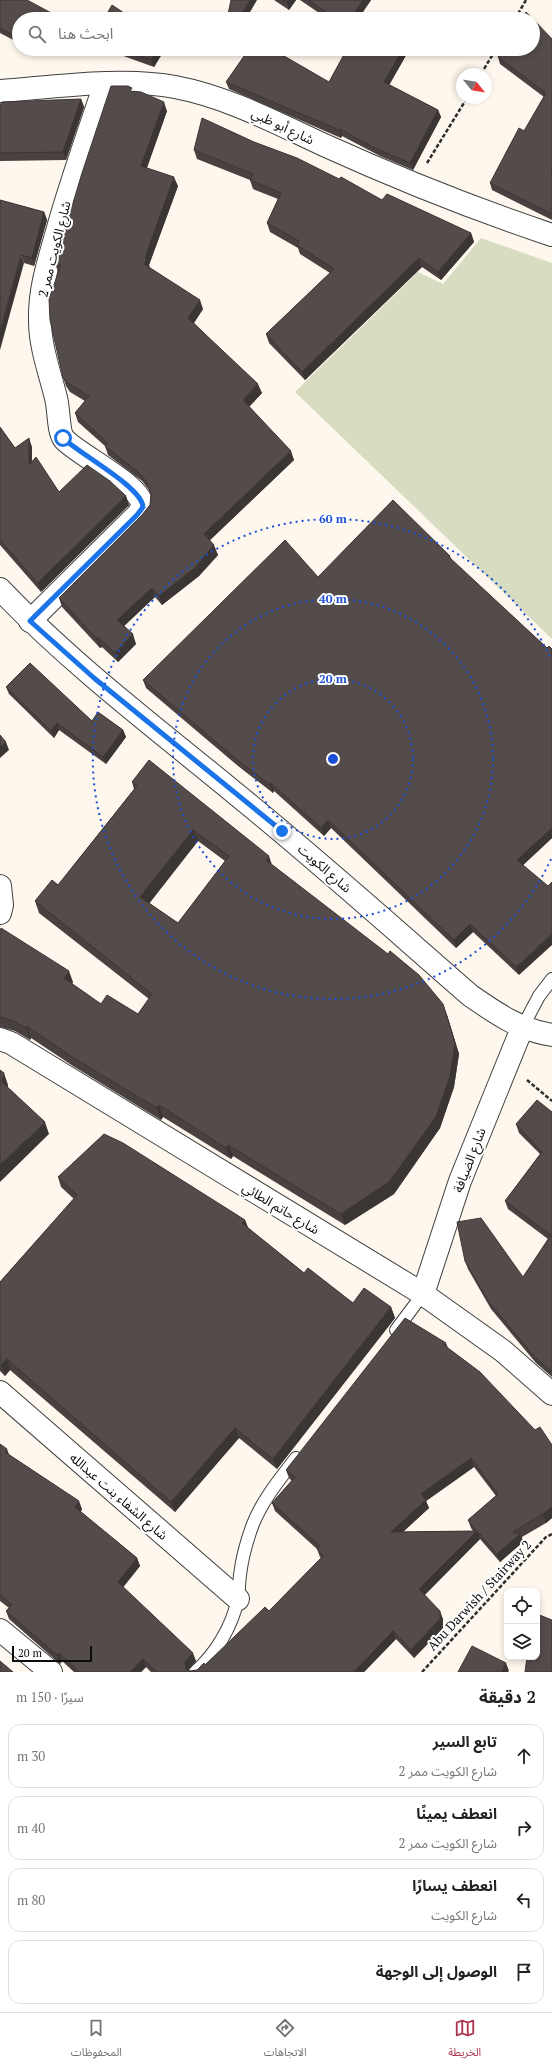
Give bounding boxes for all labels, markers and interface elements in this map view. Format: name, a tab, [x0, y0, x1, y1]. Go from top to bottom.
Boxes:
search box	[12, 12, 540, 56]
icon: search	[26, 23, 48, 45]
text: ابحث هنا	[58, 23, 113, 43]
north arrow	[456, 68, 492, 104]
street label: شارع أبو ظبي	[248, 104, 317, 150]
street label: شارع الكويت ممر 2	[33, 199, 77, 299]
route start	[54, 429, 72, 447]
text: 60 m	[319, 511, 347, 526]
text: 40 m	[319, 591, 347, 606]
text: 20 m	[319, 671, 347, 686]
centre of rings	[326, 752, 340, 766]
route end	[273, 822, 291, 840]
street label: شارع الكويت	[293, 840, 356, 898]
street label: شارع الضيافة	[448, 1125, 491, 1196]
street label: شارع حاتم الطائي	[238, 1178, 323, 1240]
street label: شارع الشفاء بنت عبدالله	[65, 1448, 172, 1545]
street label: Abu Darwish / Stairway 2	[423, 1536, 535, 1654]
map controls	[504, 1588, 540, 1660]
button: locate	[504, 1588, 540, 1624]
button: layers	[504, 1624, 540, 1660]
scale bar	[12, 1644, 92, 1663]
text: 20 m	[18, 1646, 42, 1660]
text: 2 دقيقة	[479, 1685, 536, 1708]
text: سيرًا · 150 m	[16, 1688, 84, 1706]
text: تابع السير	[433, 1731, 497, 1751]
icon: ahead	[513, 1745, 535, 1767]
text: 30 m	[17, 1747, 45, 1765]
text: شارع الكويت ممر 2	[398, 1762, 497, 1780]
text: انعطف يمينًا	[416, 1803, 497, 1823]
icon: right	[513, 1817, 535, 1839]
text: 40 m	[17, 1819, 45, 1837]
text: شارع الكويت ممر 2	[398, 1834, 497, 1852]
text: انعطف يسارًا	[412, 1875, 497, 1895]
icon: left	[513, 1889, 535, 1911]
text: 80 m	[17, 1891, 45, 1909]
text: شارع الكويت	[431, 1906, 497, 1924]
text: الوصول إلى الوجهة	[376, 1961, 497, 1981]
icon: arrive	[513, 1961, 535, 1983]
tab: المحفوظات	[71, 2017, 122, 2064]
tab: الاتجاهات	[264, 2017, 307, 2064]
tab: الخريطة	[448, 2017, 481, 2064]

